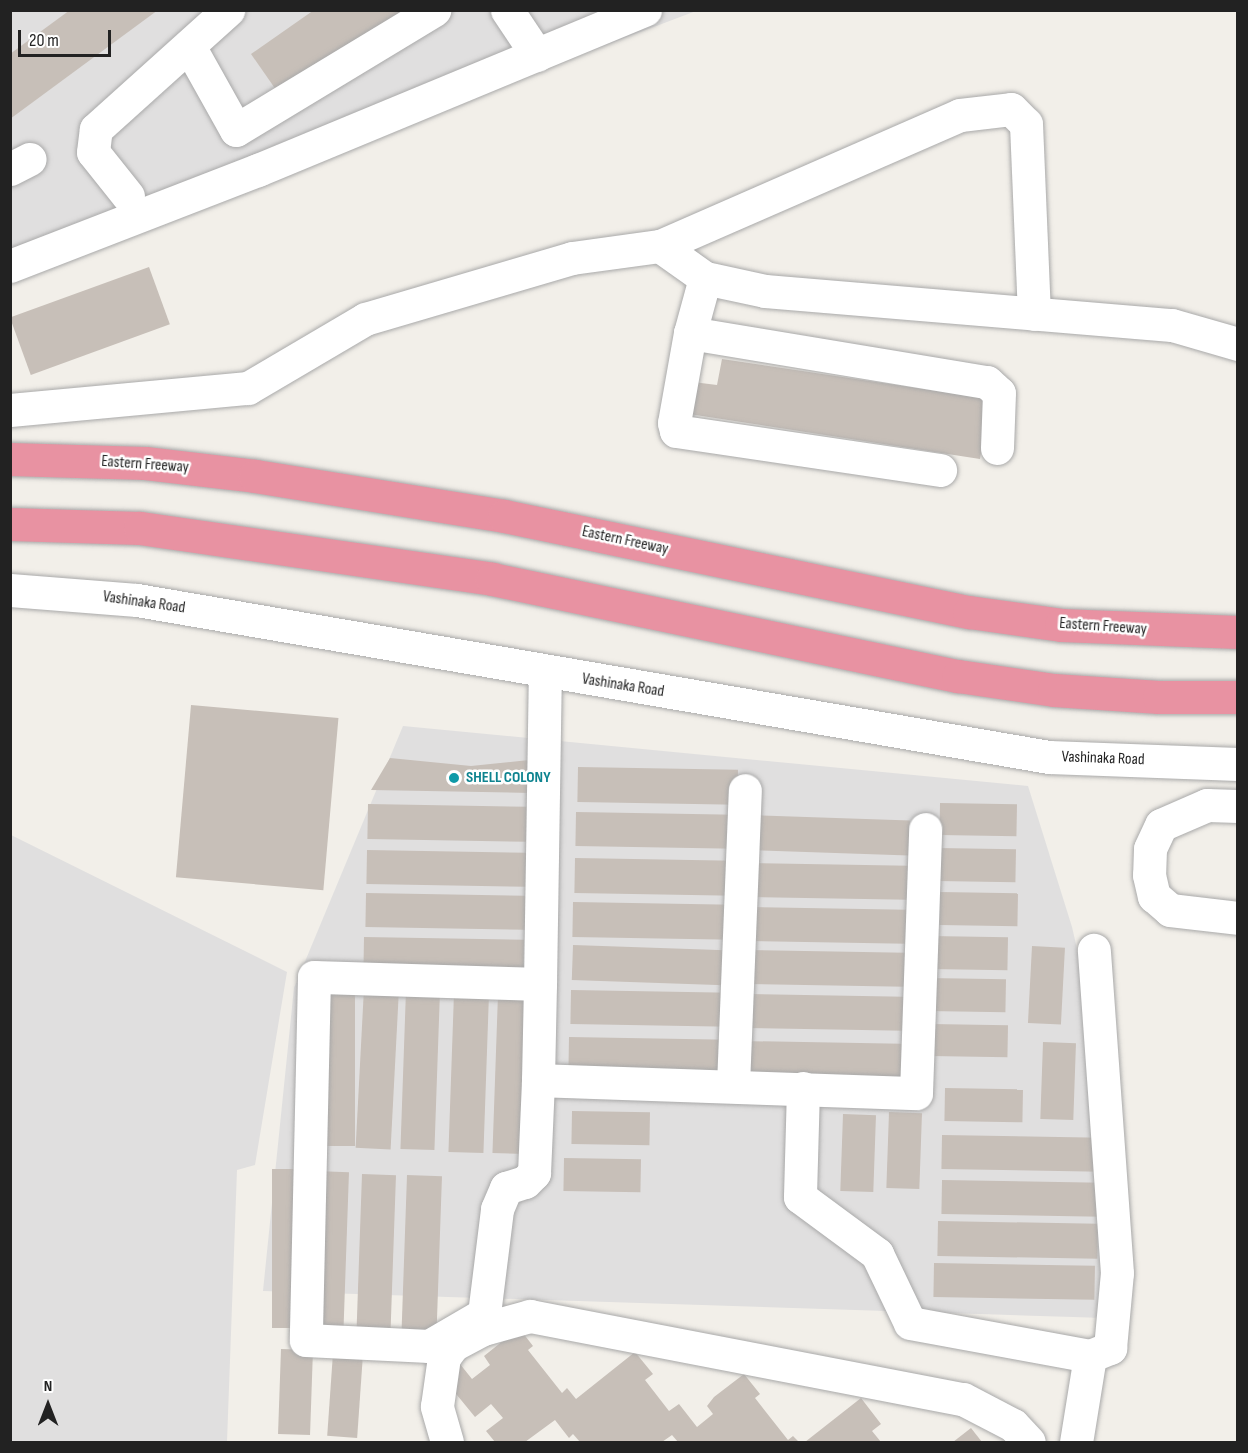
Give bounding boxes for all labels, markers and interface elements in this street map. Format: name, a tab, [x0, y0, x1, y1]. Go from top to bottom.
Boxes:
scale bar	[21, 18, 114, 56]
text: 20 m	[29, 30, 59, 51]
street label: Eastern Freeway	[101, 452, 189, 478]
street label: Eastern Freeway	[580, 523, 670, 559]
street label: Vashinaka Road	[102, 588, 186, 618]
street label: Eastern Freeway	[1059, 614, 1147, 640]
street label: Vashinaka Road	[581, 670, 665, 702]
street label: Vashinaka Road	[1061, 748, 1145, 770]
place label: SHELL COLONY	[466, 768, 551, 788]
marker: SHELL COLONY	[447, 771, 461, 785]
north arrow	[18, 1375, 78, 1435]
text: N	[44, 1377, 52, 1396]

